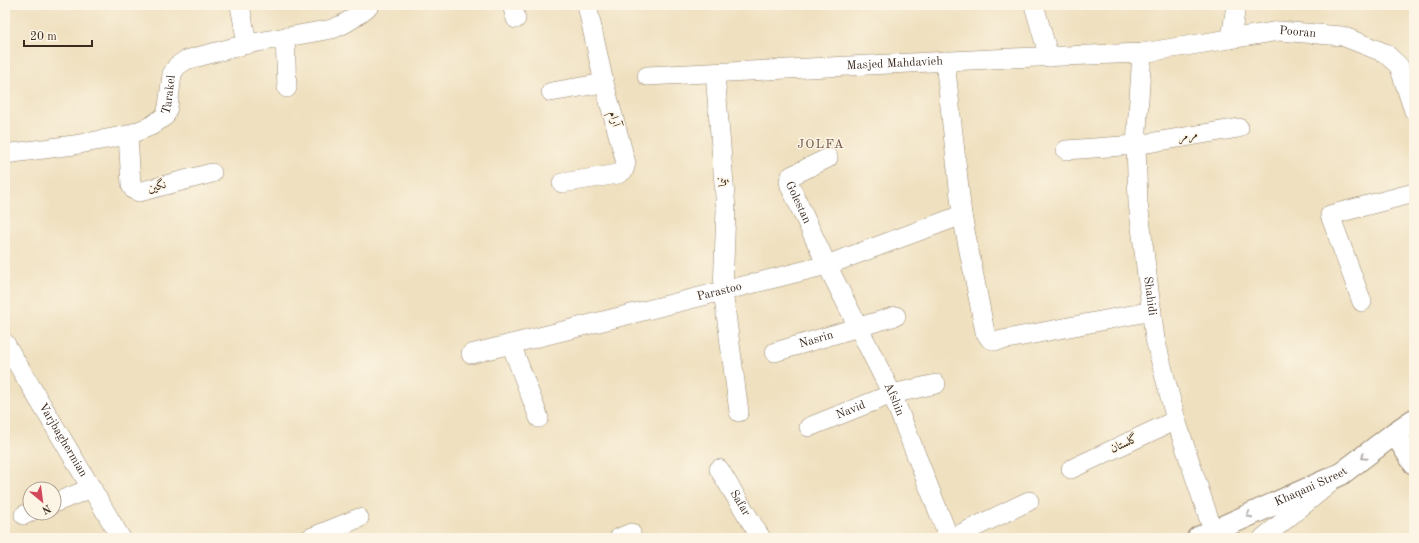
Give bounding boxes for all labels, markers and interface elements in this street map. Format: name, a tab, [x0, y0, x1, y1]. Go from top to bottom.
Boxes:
scale bar	[24, 22, 92, 48]
street label: Pooran	[1279, 25, 1317, 40]
text: 20 m	[30, 31, 57, 43]
street label: Masjed Mahdavieh	[846, 55, 944, 72]
street label: Tarakel	[160, 75, 178, 116]
street label: آرام	[602, 109, 625, 130]
street label: مرمر	[1177, 129, 1199, 145]
district label: JOLFA	[797, 138, 845, 151]
street label: نگین	[146, 176, 167, 195]
street label: نیما	[717, 177, 729, 187]
street label: Golestan	[783, 180, 813, 226]
street label: Shahidi	[1141, 276, 1158, 316]
street label: Parastoo	[696, 281, 743, 303]
street label: Nasrin	[798, 329, 835, 350]
street label: Afshin	[881, 381, 906, 418]
street label: Navid	[834, 399, 867, 422]
street label: Varjbaghermian	[36, 401, 90, 480]
street label: گلستان	[1107, 430, 1140, 456]
one-way arrow	[1361, 452, 1368, 459]
street label: Khaqani Street	[1273, 465, 1350, 509]
north arrow	[22, 481, 62, 521]
street label: Safar	[727, 488, 752, 518]
text: N	[39, 502, 52, 516]
one-way arrow	[1245, 510, 1253, 518]

